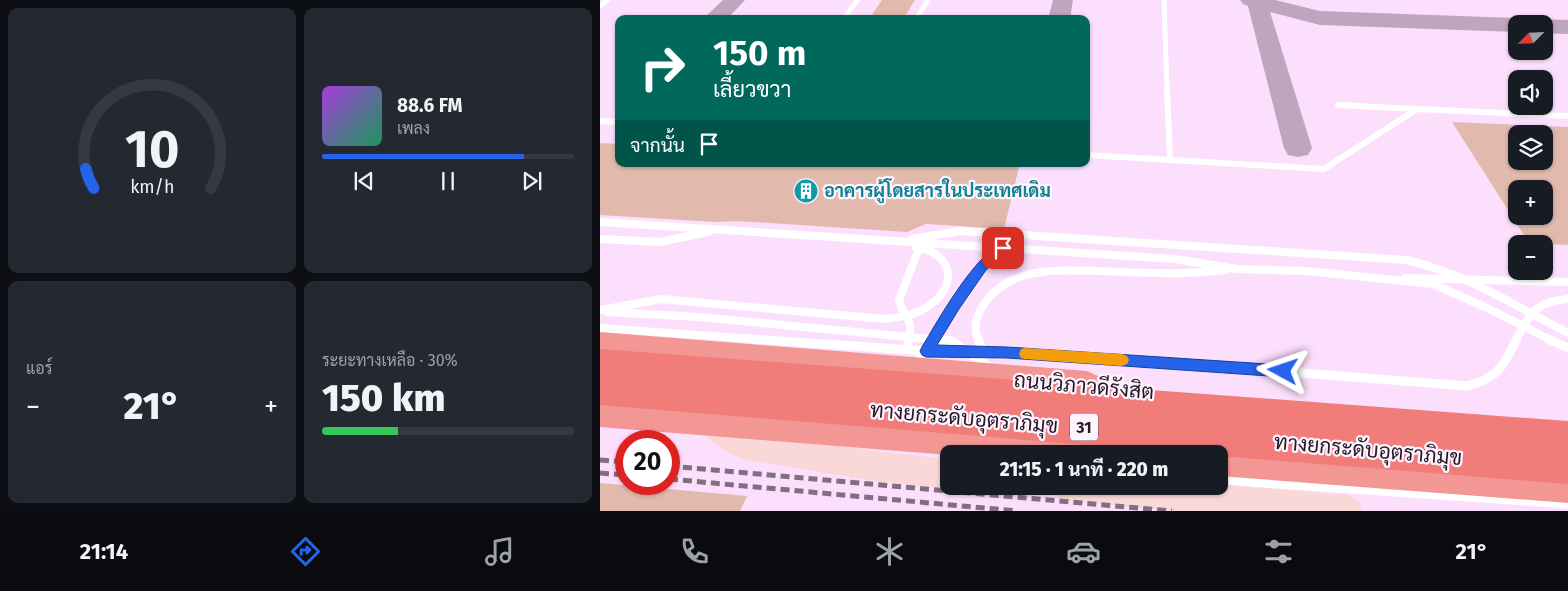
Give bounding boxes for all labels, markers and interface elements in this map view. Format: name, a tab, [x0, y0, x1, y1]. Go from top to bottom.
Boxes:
north arrow	[1508, 15, 1552, 60]
map controls	[1508, 15, 1553, 280]
text: 150 m	[713, 32, 806, 74]
icon: right	[630, 35, 695, 100]
button: sound	[1508, 70, 1553, 115]
text: เลี้ยวขวา	[713, 76, 791, 103]
text: 88.6 FM	[397, 94, 462, 117]
text: 10	[125, 118, 179, 181]
text: เพลง	[397, 119, 430, 138]
button: layers	[1508, 125, 1553, 170]
icon: arrive	[695, 130, 723, 158]
text: จากนั้น	[630, 134, 685, 157]
icon: previous	[350, 167, 378, 195]
icon: pause	[434, 167, 462, 195]
icon: next	[518, 167, 546, 195]
text: km/h	[130, 176, 174, 198]
building icon: อาคารผู้โดยสารในประเทศเดิม	[793, 178, 819, 204]
place label: อาคารผู้โดยสารในประเทศเดิม	[824, 178, 1051, 204]
button: +	[1508, 180, 1553, 225]
pin	[982, 227, 1024, 269]
icon: arrive	[989, 234, 1017, 262]
button: −	[1508, 235, 1553, 280]
position arrow	[1256, 344, 1308, 396]
text: ระยะทางเหลือ · 30%	[322, 351, 458, 370]
text: แอร์	[26, 359, 52, 378]
street label: ถนนวิภาวดีรังสิต	[1013, 367, 1155, 405]
text: 150 km	[322, 375, 445, 421]
text: 21°	[124, 383, 180, 429]
text: −	[26, 390, 40, 423]
text: +	[264, 390, 278, 423]
street label: ทางยกระดับอุตราภิมุข	[869, 397, 1059, 440]
road number: 31	[1070, 414, 1098, 441]
street label: ทางยกระดับอุตราภิมุข	[1273, 429, 1463, 472]
speed limit sign: 20	[615, 430, 680, 495]
text: 21:15 · 1 นาที · 220 m	[1000, 458, 1168, 481]
icon: directions	[288, 534, 323, 569]
icon: music	[482, 534, 517, 569]
icon: phone	[677, 534, 712, 569]
icon: climate	[872, 534, 907, 569]
icon: car	[1066, 534, 1101, 569]
icon: filters	[1261, 534, 1296, 569]
text: 21:14	[80, 538, 128, 565]
text: 21°	[1456, 538, 1488, 565]

